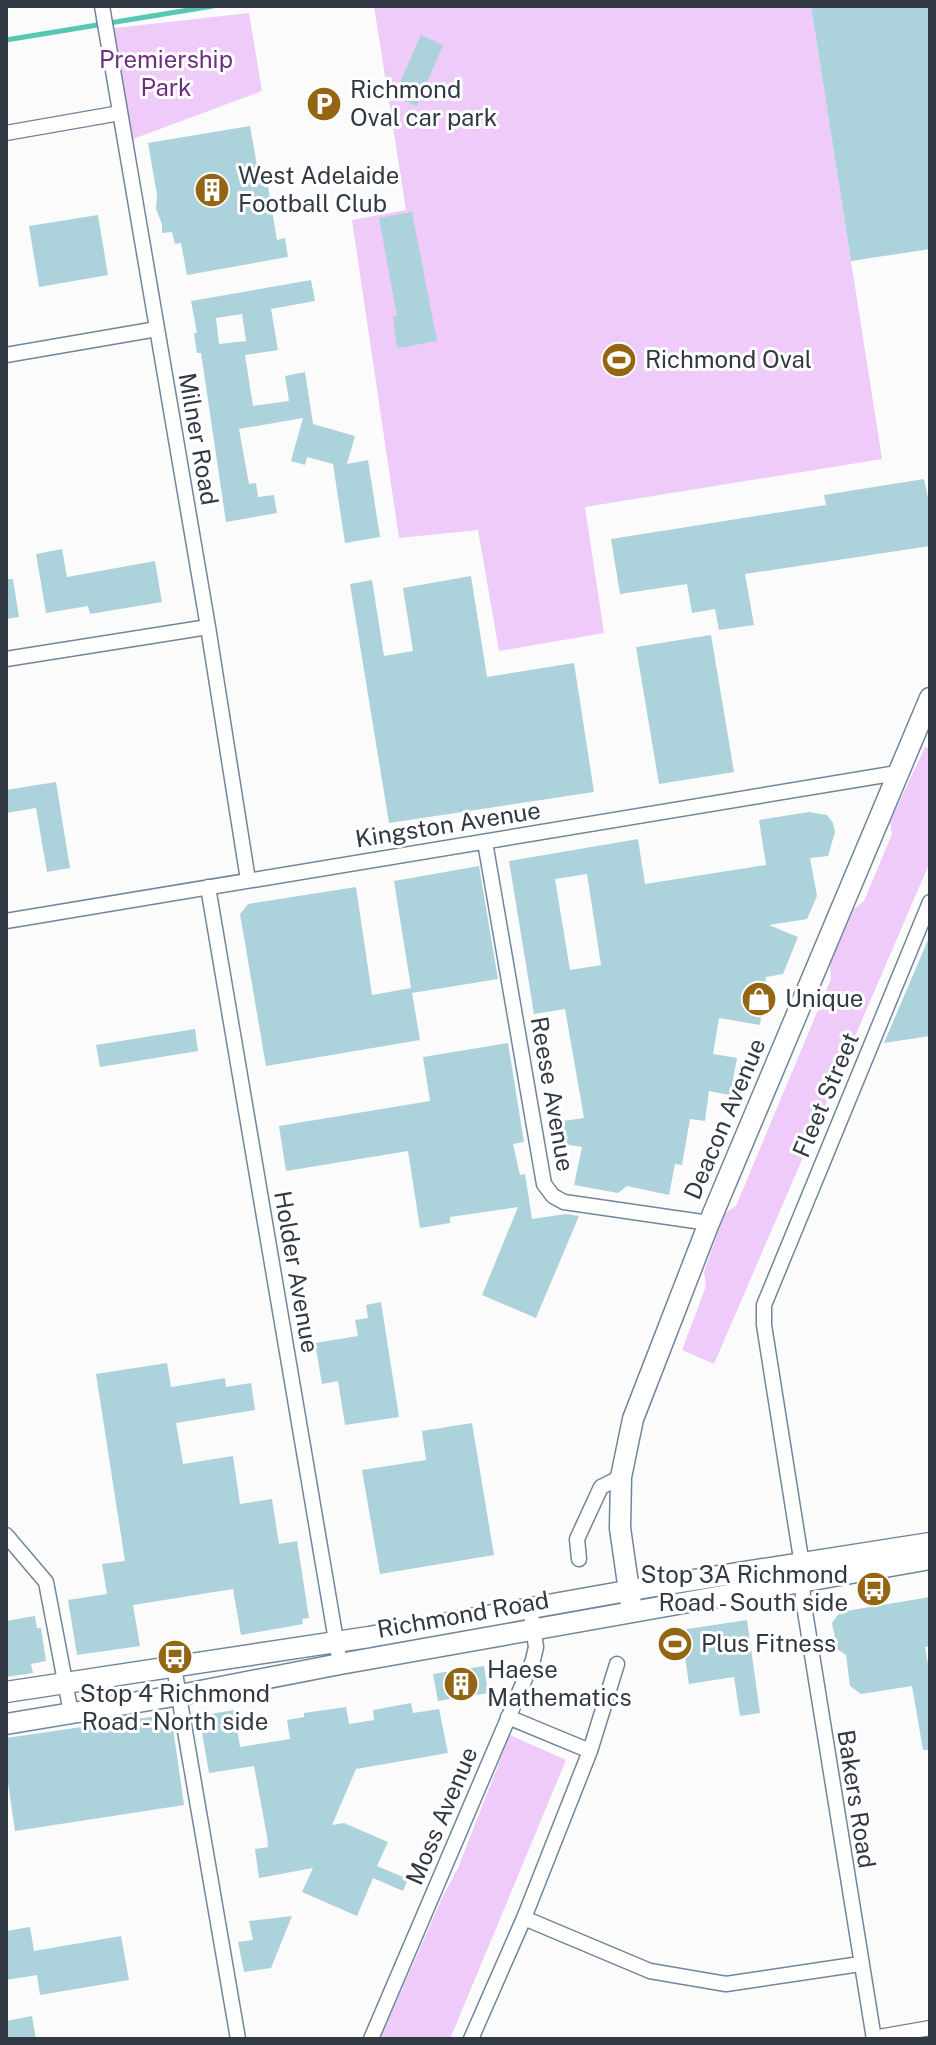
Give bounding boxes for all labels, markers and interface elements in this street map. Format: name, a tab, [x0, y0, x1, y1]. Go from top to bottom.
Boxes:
park label: Premiership Park	[99, 45, 233, 101]
place label: Richmond Oval car park	[350, 75, 497, 131]
parking icon: Richmond Oval car park	[305, 85, 343, 123]
place label: West Adelaide Football Club	[238, 161, 399, 217]
building icon: West Adelaide Football Club	[193, 171, 231, 209]
sports icon: Richmond Oval	[600, 341, 638, 379]
place label: Richmond Oval	[645, 345, 812, 373]
street label: Milner Road	[174, 370, 224, 507]
street label: Kingston Avenue	[353, 796, 543, 852]
shop icon: Unique	[740, 980, 778, 1018]
place label: Unique	[785, 984, 863, 1012]
street label: Reese Avenue	[526, 1014, 580, 1173]
street label: Fleet Street	[786, 1028, 864, 1161]
street label: Deacon Avenue	[678, 1034, 771, 1203]
street label: Holder Avenue	[269, 1189, 325, 1355]
place label: Stop 3A Richmond Road - South side	[641, 1560, 848, 1616]
bus stop icon: Stop 3A Richmond Road - South side	[855, 1570, 893, 1608]
street label: Richmond Road	[375, 1585, 551, 1643]
sports icon: Plus Fitness	[656, 1625, 694, 1663]
place label: Plus Fitness	[701, 1629, 836, 1657]
bus stop icon: Stop 4 Richmond Road - North side	[156, 1638, 194, 1676]
place label: Haese Mathematics	[487, 1655, 632, 1711]
building icon: Haese Mathematics	[442, 1665, 480, 1703]
place label: Stop 4 Richmond Road - North side	[80, 1679, 270, 1735]
street label: Bakers Road	[832, 1728, 882, 1870]
street label: Moss Avenue	[399, 1742, 483, 1889]

